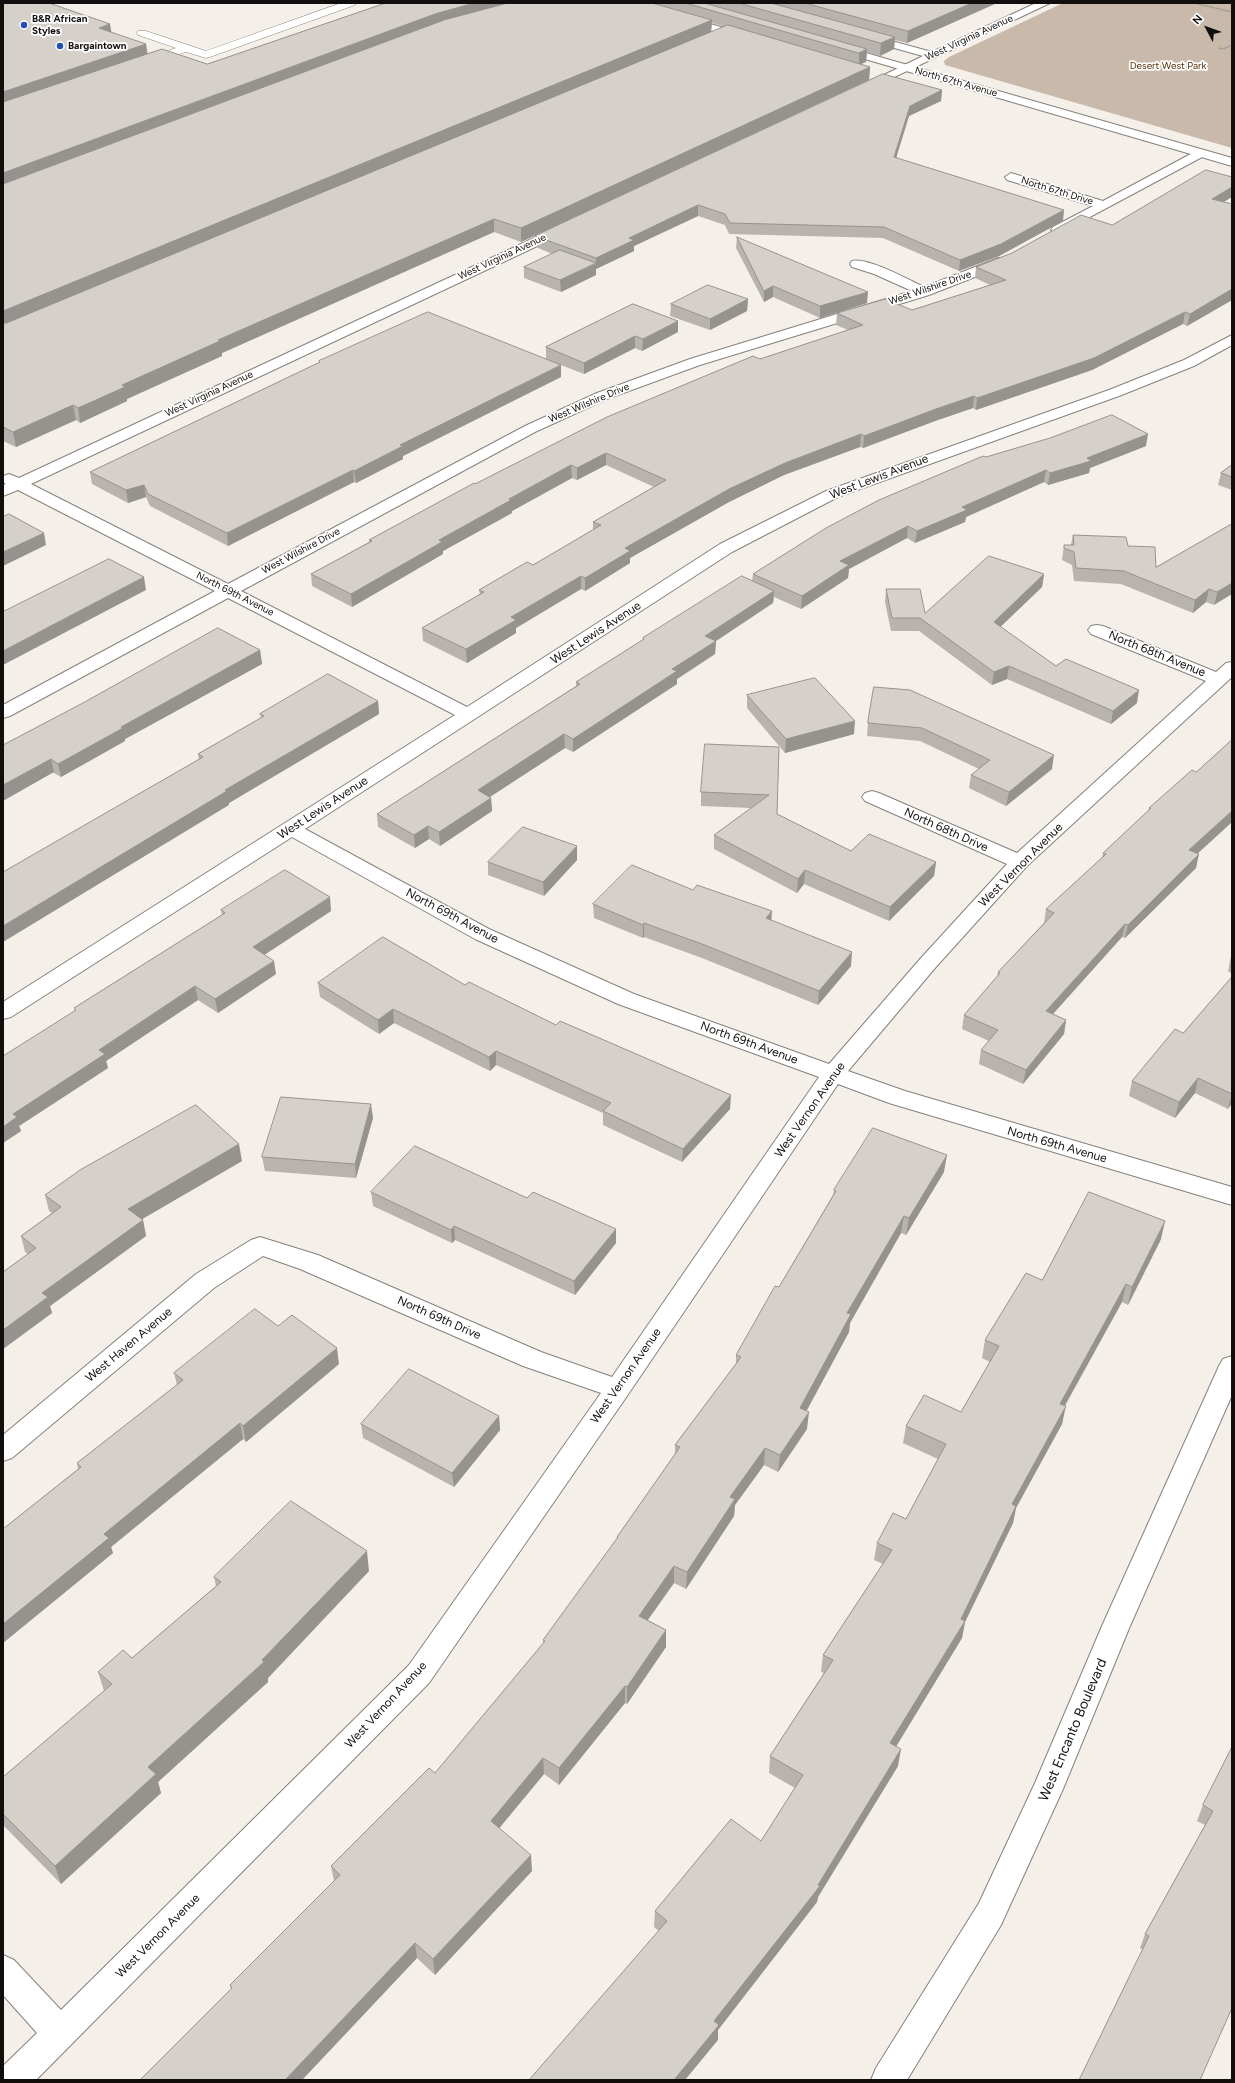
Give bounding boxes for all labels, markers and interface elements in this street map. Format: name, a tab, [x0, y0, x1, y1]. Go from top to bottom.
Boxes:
north arrow	[1187, 8, 1227, 48]
street label: West Virginia Avenue	[923, 12, 1015, 64]
text: N	[1190, 12, 1205, 27]
place label: B&R African Styles	[32, 13, 87, 36]
marker: B&R African Styles	[19, 20, 29, 30]
place label: Bargaintown	[68, 40, 126, 52]
marker: Bargaintown	[55, 41, 65, 51]
park label: Desert West Park	[1130, 60, 1206, 72]
street label: North 67th Avenue	[913, 64, 999, 100]
street label: North 67th Drive	[1020, 174, 1094, 208]
street label: West Virginia Avenue	[456, 231, 548, 283]
street label: West Wilshire Drive	[887, 268, 973, 308]
street label: West Virginia Avenue	[163, 368, 255, 420]
street label: West Wilshire Drive	[547, 381, 631, 425]
street label: West Lewis Avenue	[828, 452, 930, 502]
street label: West Wilshire Drive	[260, 525, 342, 577]
street label: North 69th Avenue	[194, 569, 276, 619]
street label: West Lewis Avenue	[548, 598, 644, 668]
street label: North 68th Avenue	[1106, 628, 1208, 680]
street label: West Lewis Avenue	[275, 773, 371, 843]
street label: North 68th Drive	[902, 805, 990, 855]
street label: West Vernon Avenue	[976, 820, 1066, 910]
street label: North 69th Avenue	[403, 885, 501, 947]
street label: North 69th Avenue	[698, 1019, 800, 1067]
street label: West Vernon Avenue	[772, 1060, 848, 1160]
street label: North 69th Avenue	[1006, 1124, 1108, 1166]
street label: North 69th Drive	[395, 1293, 483, 1343]
street label: West Haven Avenue	[83, 1305, 175, 1385]
street label: West Vernon Avenue	[588, 1326, 664, 1426]
street label: West Encanto Boulevard	[1035, 1656, 1111, 1804]
street label: West Vernon Avenue	[342, 1659, 430, 1751]
street label: West Vernon Avenue	[113, 1891, 203, 1981]

